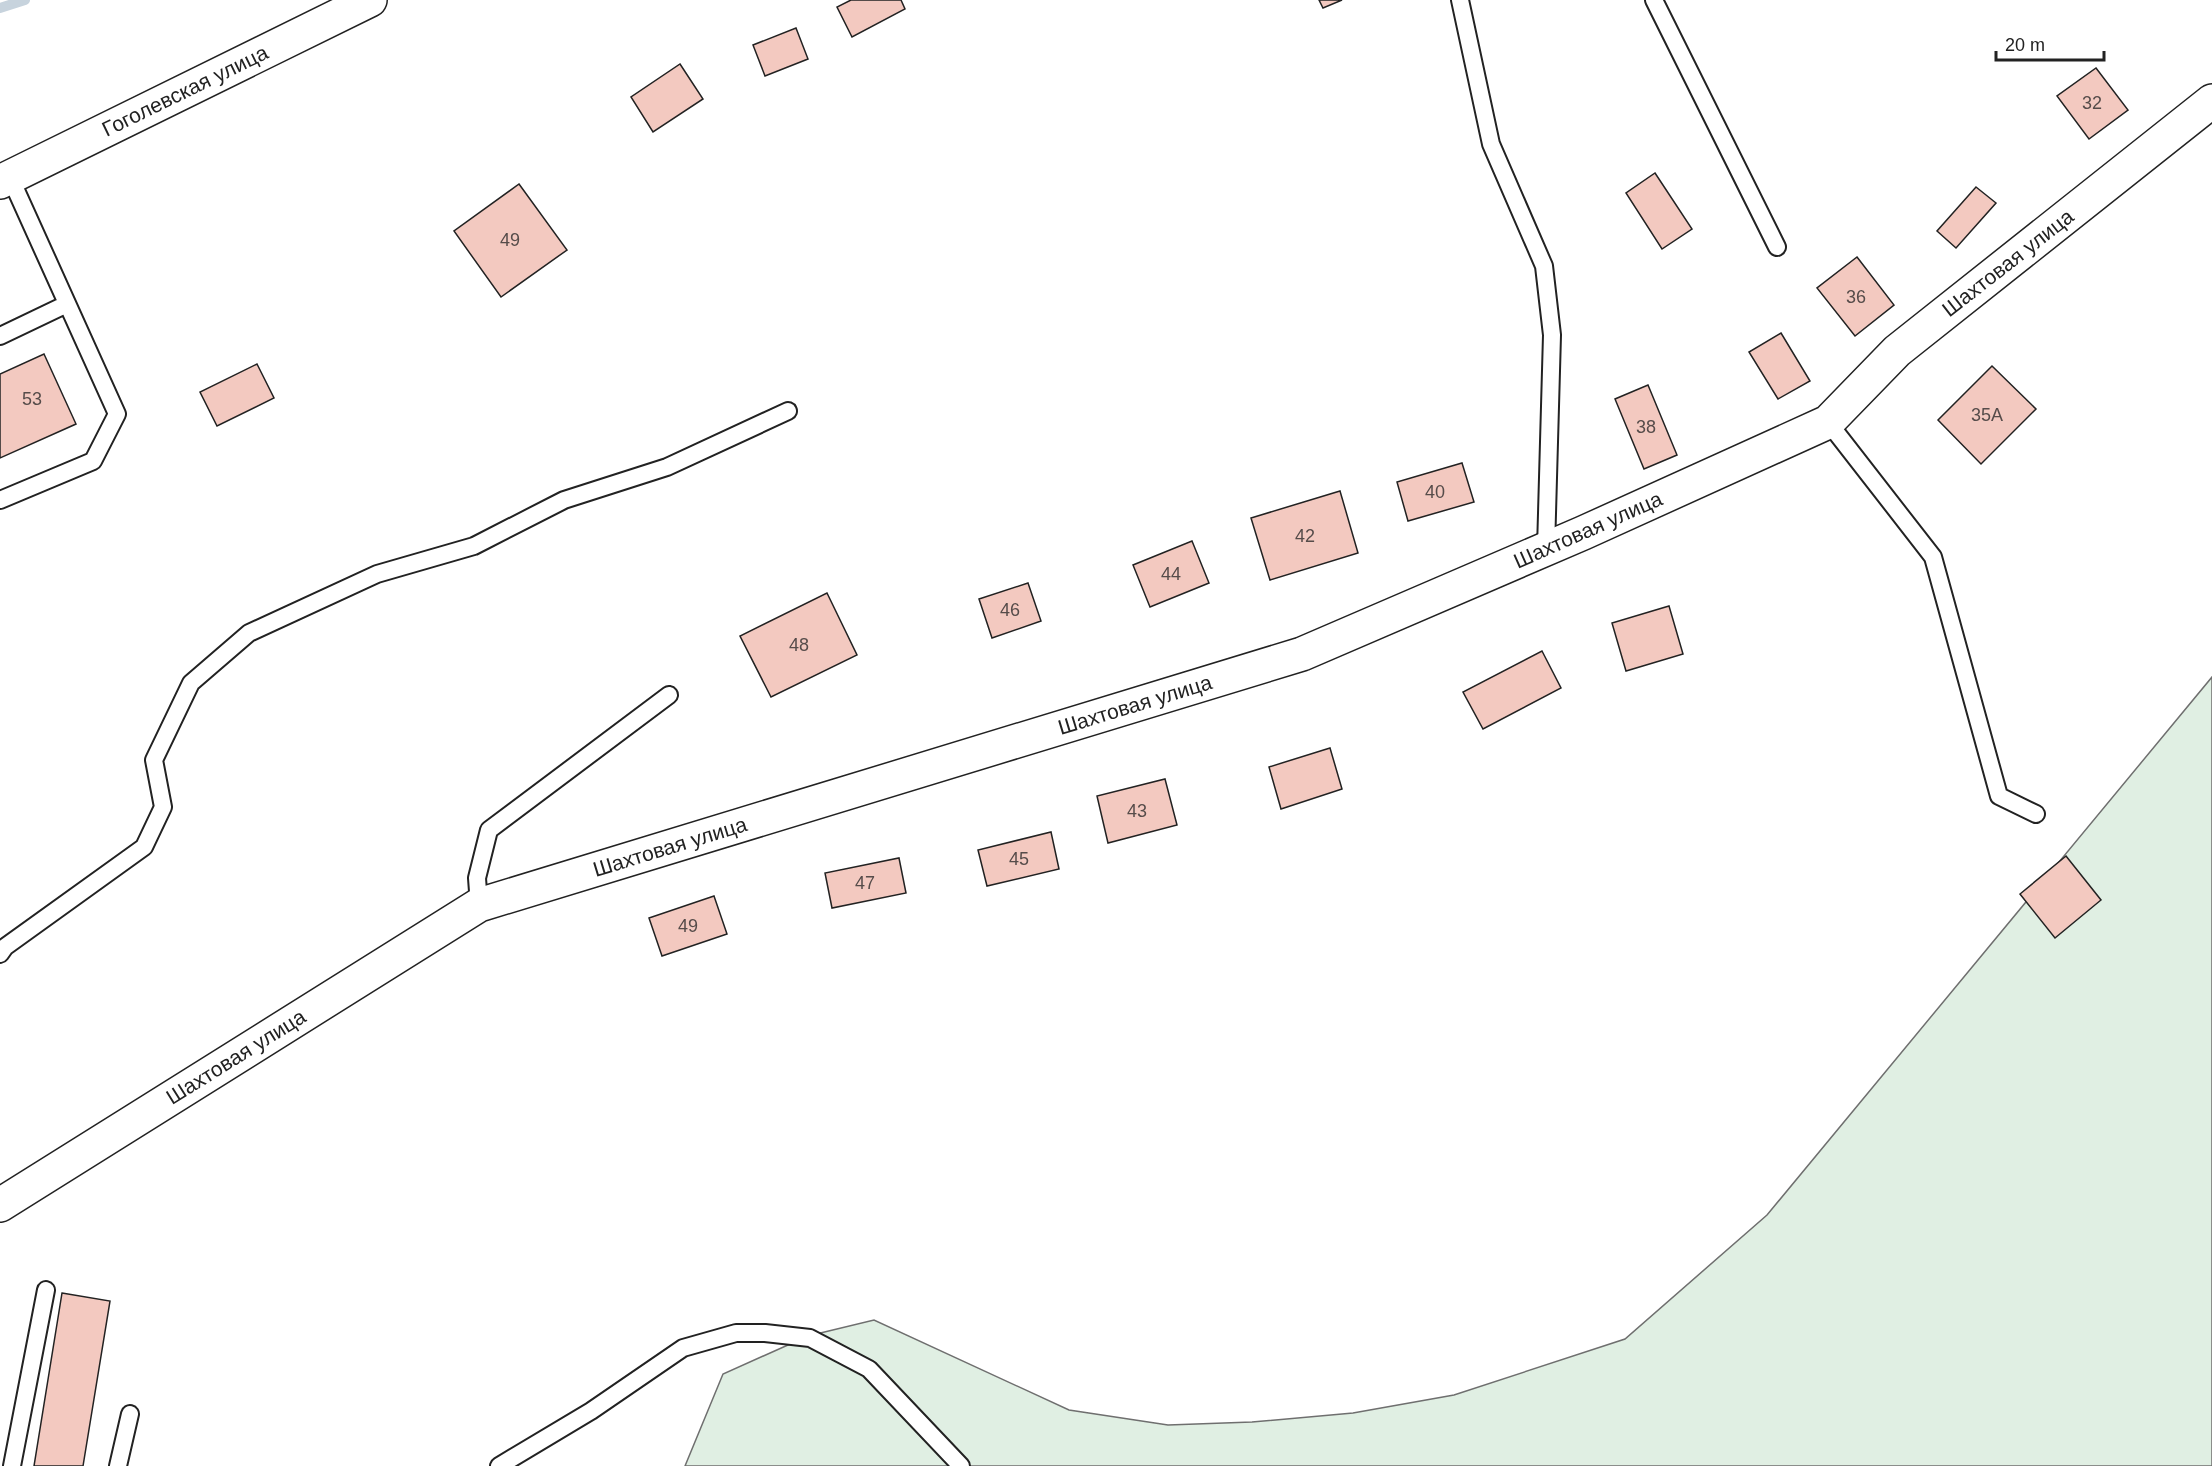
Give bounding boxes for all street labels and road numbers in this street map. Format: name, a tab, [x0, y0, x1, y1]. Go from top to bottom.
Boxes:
street label: Гоголевская улица	[98, 40, 272, 141]
street label: Шахтовая улица	[1938, 204, 2078, 321]
street label: Шахтовая улица	[1510, 486, 1666, 573]
street label: Шахтовая улица	[1055, 670, 1215, 739]
street label: Шахтовая улица	[590, 812, 750, 881]
street label: Шахтовая улица	[162, 1004, 310, 1109]

